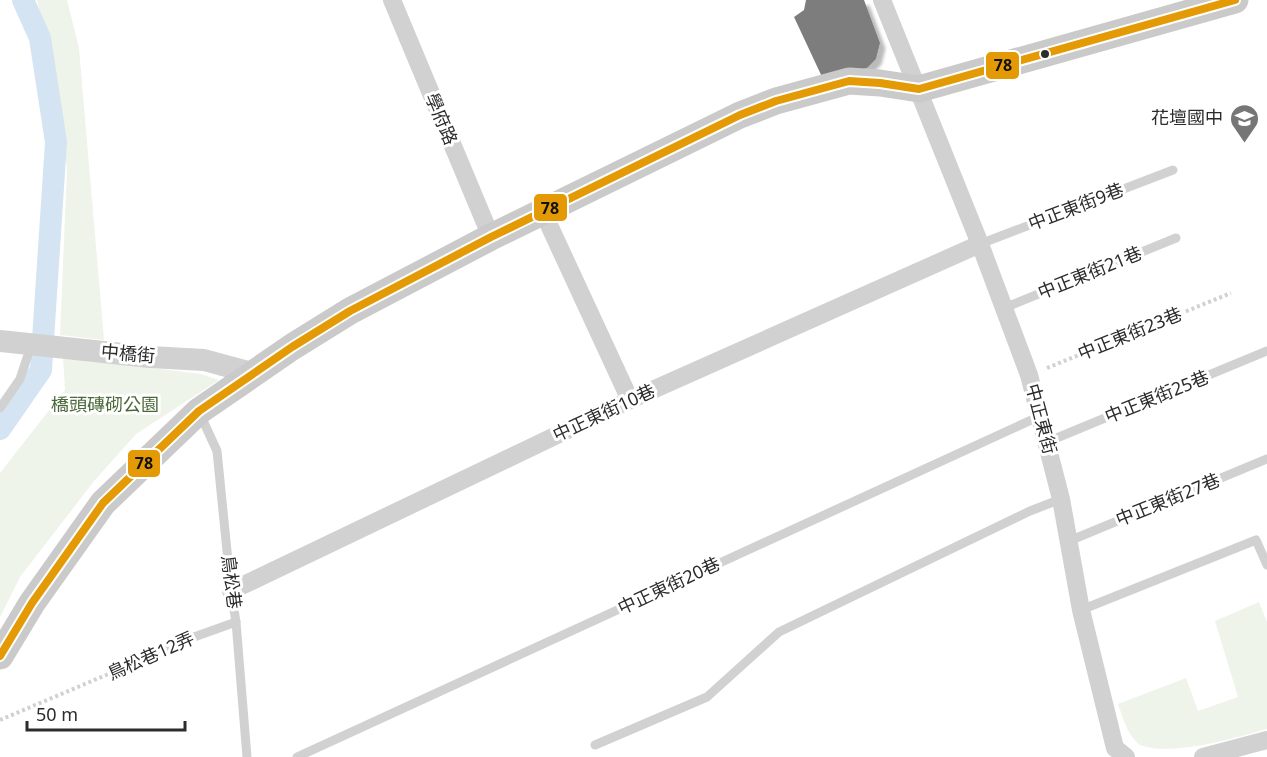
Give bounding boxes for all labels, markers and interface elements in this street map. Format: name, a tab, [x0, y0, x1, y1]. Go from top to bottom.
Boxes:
unlabelled marker	[1039, 48, 1051, 60]
line badge: 78	[985, 51, 1020, 80]
text: 78	[994, 54, 1012, 76]
street label: 學府路	[420, 89, 464, 148]
school or university icon: 花壇國中	[1228, 102, 1260, 144]
place label: 花壇國中	[1151, 105, 1223, 129]
street label: 中正東街9巷	[1025, 177, 1127, 235]
line badge: 78	[533, 193, 568, 222]
text: 78	[541, 197, 559, 219]
street label: 中正東街21巷	[1034, 240, 1145, 304]
street label: 中正東街23巷	[1074, 301, 1185, 365]
street label: 中橋街	[100, 339, 156, 367]
street label: 中正東街25巷	[1101, 364, 1212, 428]
street label: 中正東街10巷	[548, 378, 659, 446]
street label: 中正東街	[1021, 381, 1063, 457]
park label: 橋頭磚砌公園	[51, 392, 159, 416]
line badge: 78	[127, 449, 161, 478]
text: 78	[135, 452, 153, 474]
street label: 中正東街27巷	[1112, 467, 1223, 531]
street label: 中正東街20巷	[613, 551, 724, 619]
street label: 鳥松巷	[217, 554, 247, 610]
street label: 鳥松巷12弄	[103, 625, 198, 685]
scale bar	[27, 694, 184, 732]
text: 50 m	[36, 702, 78, 726]

